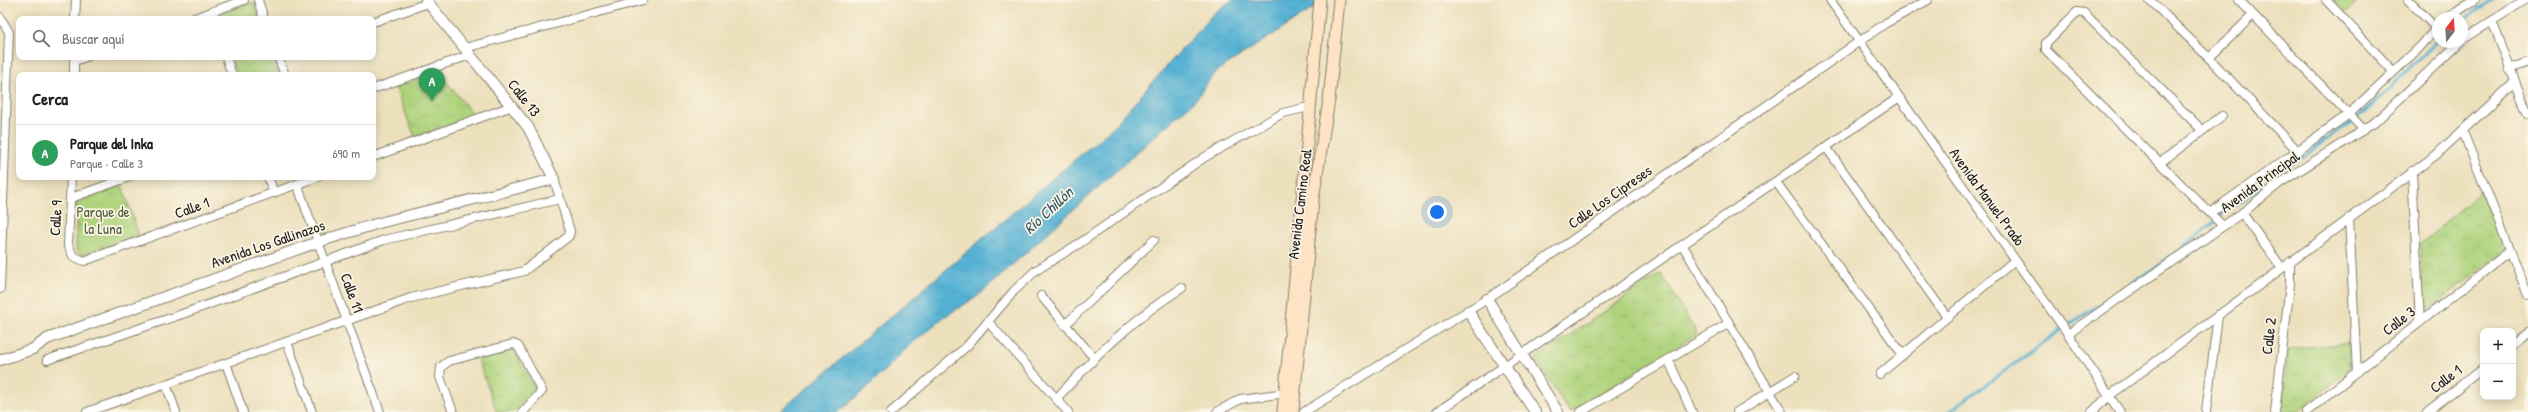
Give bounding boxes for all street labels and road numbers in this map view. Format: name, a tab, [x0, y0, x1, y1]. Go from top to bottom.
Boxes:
street label: Calle 13	[503, 75, 546, 121]
street label: Avenida Manuel Prado	[1945, 143, 2030, 250]
street label: Avenida Principal	[2216, 146, 2304, 217]
street label: Avenida Camino Real	[1282, 147, 1317, 260]
street label: Calle Los Cipreses	[1564, 160, 1656, 233]
street label: Calle 1	[172, 192, 212, 223]
street label: Calle 9	[44, 199, 67, 236]
street label: Avenida Los Gallinazos	[208, 214, 328, 273]
street label: Calle 11	[336, 270, 369, 316]
street label: Calle 3	[2378, 301, 2420, 340]
street label: Calle 2	[2256, 316, 2281, 356]
street label: Calle 1	[2425, 359, 2466, 398]

